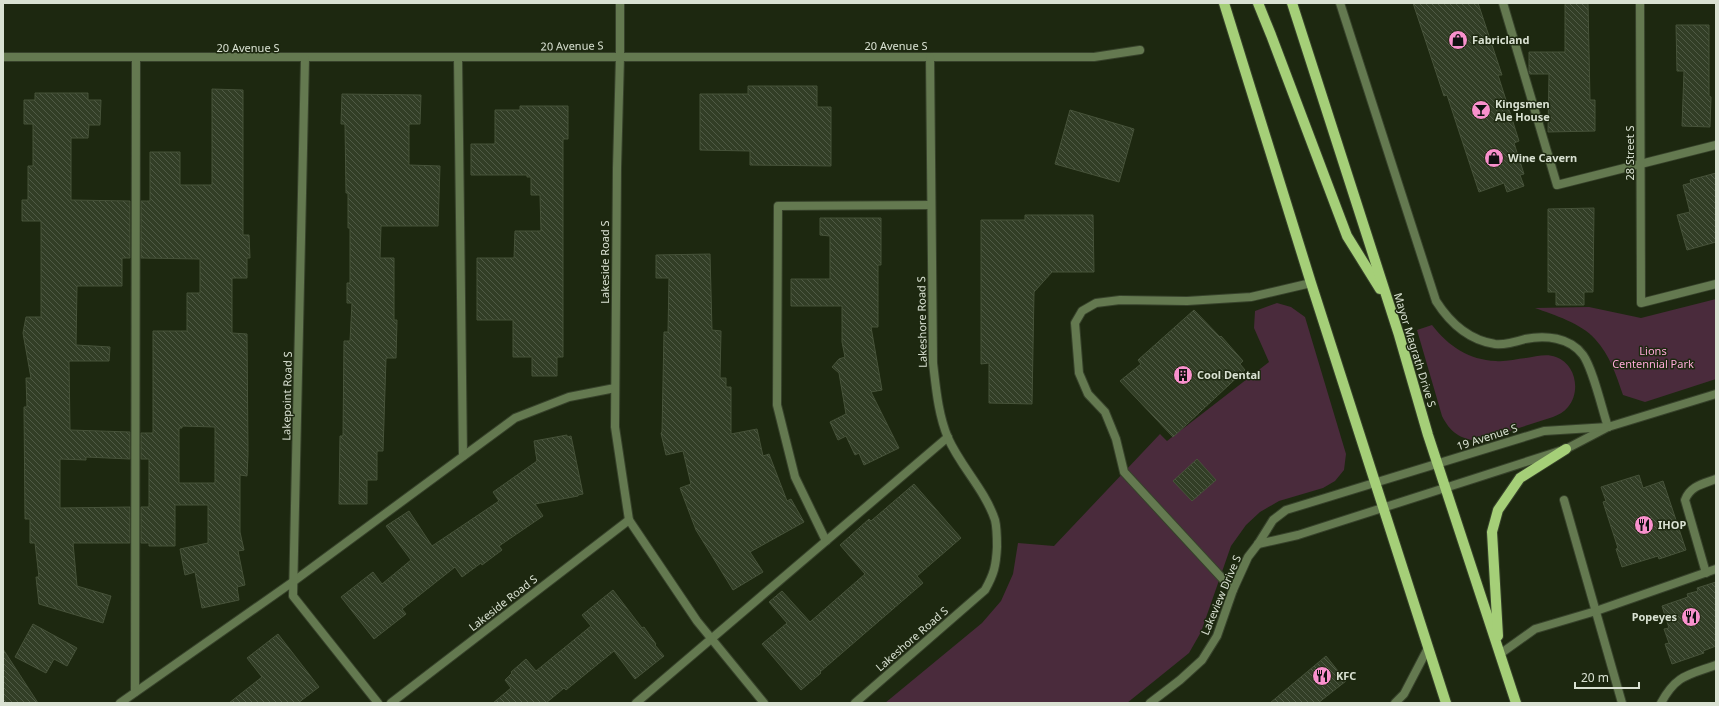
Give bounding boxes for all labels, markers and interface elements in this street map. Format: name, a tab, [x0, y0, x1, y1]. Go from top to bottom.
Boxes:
shop icon: Fabricland	[1447, 29, 1469, 51]
place label: Fabricland	[1472, 32, 1529, 47]
street label: 20 Avenue S	[540, 37, 604, 54]
street label: 20 Avenue S	[865, 38, 927, 53]
street label: 20 Avenue S	[217, 40, 279, 55]
place label: Kingsmen Ale House	[1495, 96, 1550, 124]
bar icon: Kingsmen Ale House	[1470, 99, 1492, 121]
street label: 28 Street S	[1622, 125, 1637, 181]
shop icon: Wine Cavern	[1483, 147, 1505, 169]
place label: Wine Cavern	[1508, 150, 1577, 165]
street label: Lakeside Road S	[597, 220, 612, 304]
street label: Lakeshore Road S	[913, 276, 930, 368]
street label: Mayor Magrath Drive S	[1391, 291, 1440, 409]
park label: Lions Centennial Park	[1612, 343, 1694, 371]
street label: Lakepoint Road S	[278, 351, 295, 441]
building icon: Cool Dental	[1172, 364, 1194, 386]
place label: Cool Dental	[1197, 367, 1260, 382]
street label: 19 Avenue S	[1455, 420, 1519, 453]
restaurant icon: IHOP	[1633, 514, 1655, 536]
place label: IHOP	[1658, 517, 1686, 532]
street label: Lakeview Drive S	[1197, 552, 1244, 637]
street label: Lakeside Road S	[465, 571, 540, 634]
street label: Lakeshore Road S	[872, 603, 951, 674]
restaurant icon: Popeyes	[1680, 606, 1702, 628]
place label: Popeyes	[1632, 609, 1677, 624]
scale bar	[1575, 664, 1639, 690]
restaurant icon: KFC	[1311, 665, 1333, 687]
place label: KFC	[1336, 668, 1356, 683]
text: 20 m	[1581, 669, 1609, 686]

